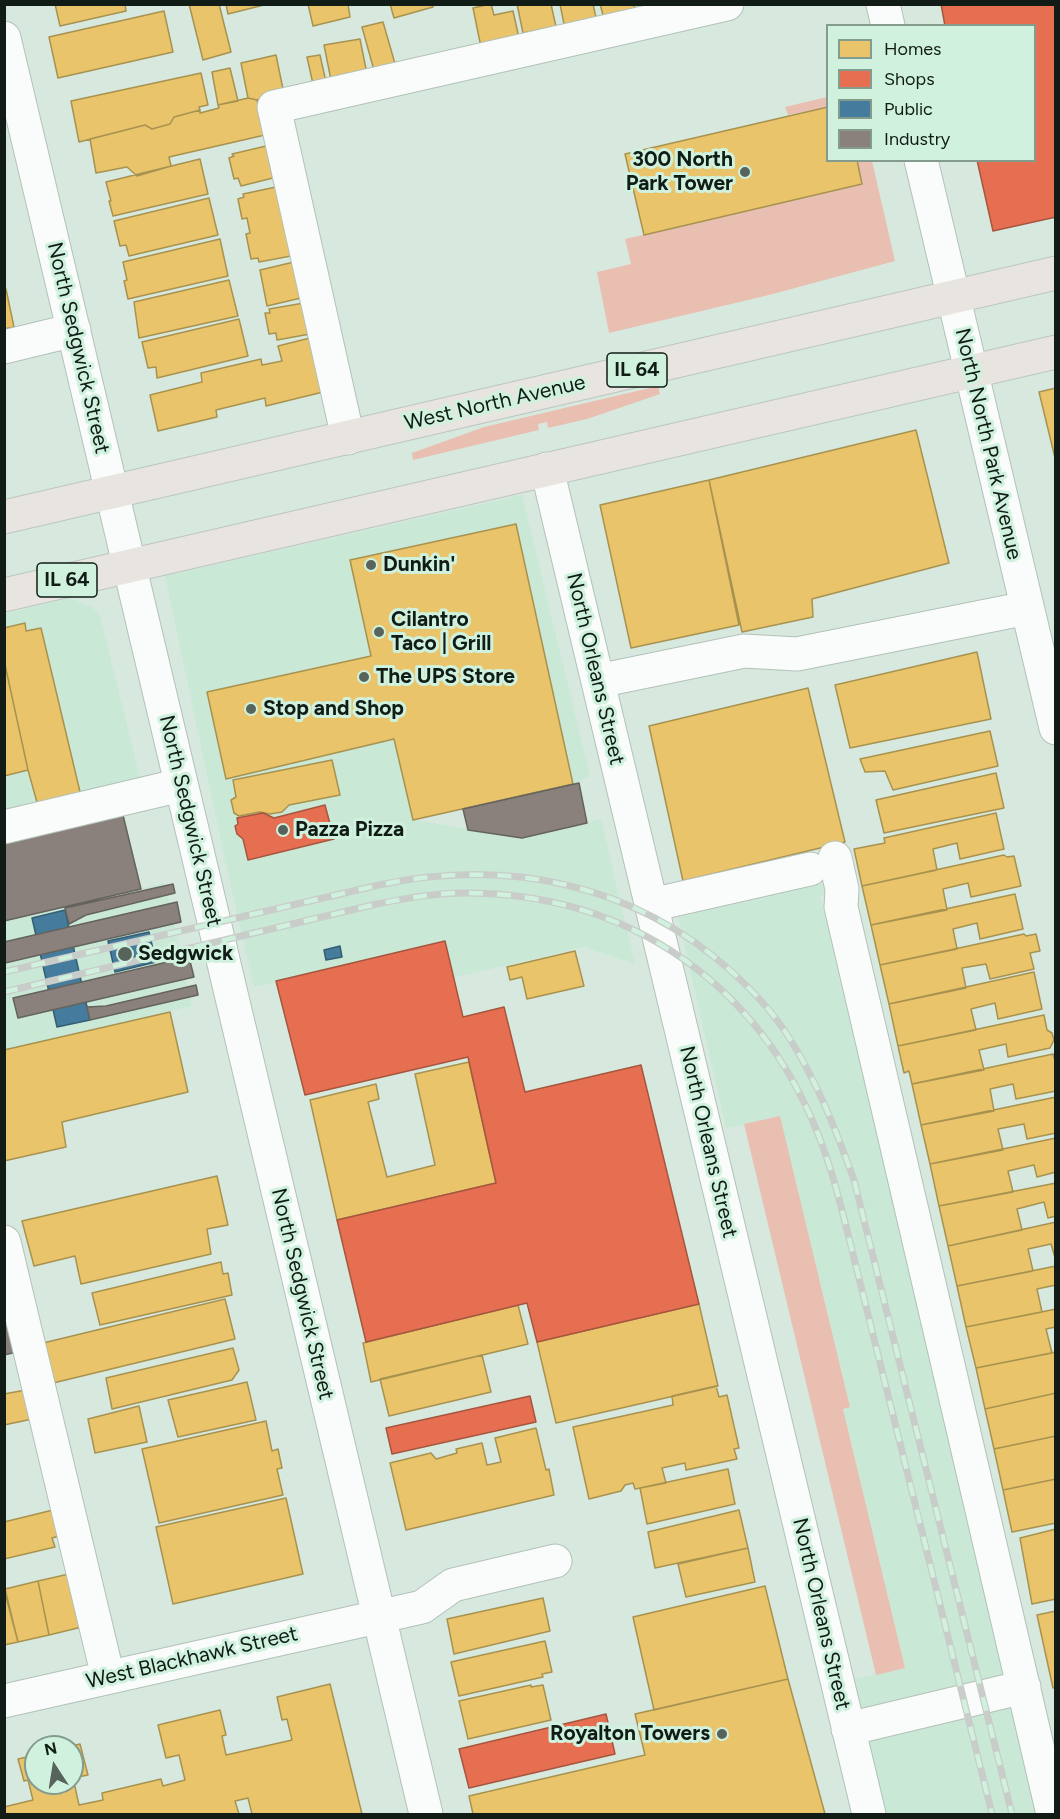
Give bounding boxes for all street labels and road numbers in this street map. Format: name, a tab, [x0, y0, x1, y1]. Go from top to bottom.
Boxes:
street label: North Sedgwick Street	[41, 240, 115, 456]
street label: North North Park Avenue	[949, 326, 1027, 562]
road number: IL 64	[607, 353, 667, 387]
street label: West North Avenue	[402, 370, 588, 436]
road number: IL 64	[37, 563, 97, 597]
street label: North Orleans Street	[561, 571, 629, 767]
street label: North Sedgwick Street	[153, 713, 227, 929]
street label: North Orleans Street	[674, 1044, 742, 1240]
street label: North Sedgwick Street	[265, 1186, 339, 1402]
street label: North Orleans Street	[787, 1516, 855, 1712]
street label: West Blackhawk Street	[84, 1621, 300, 1695]

